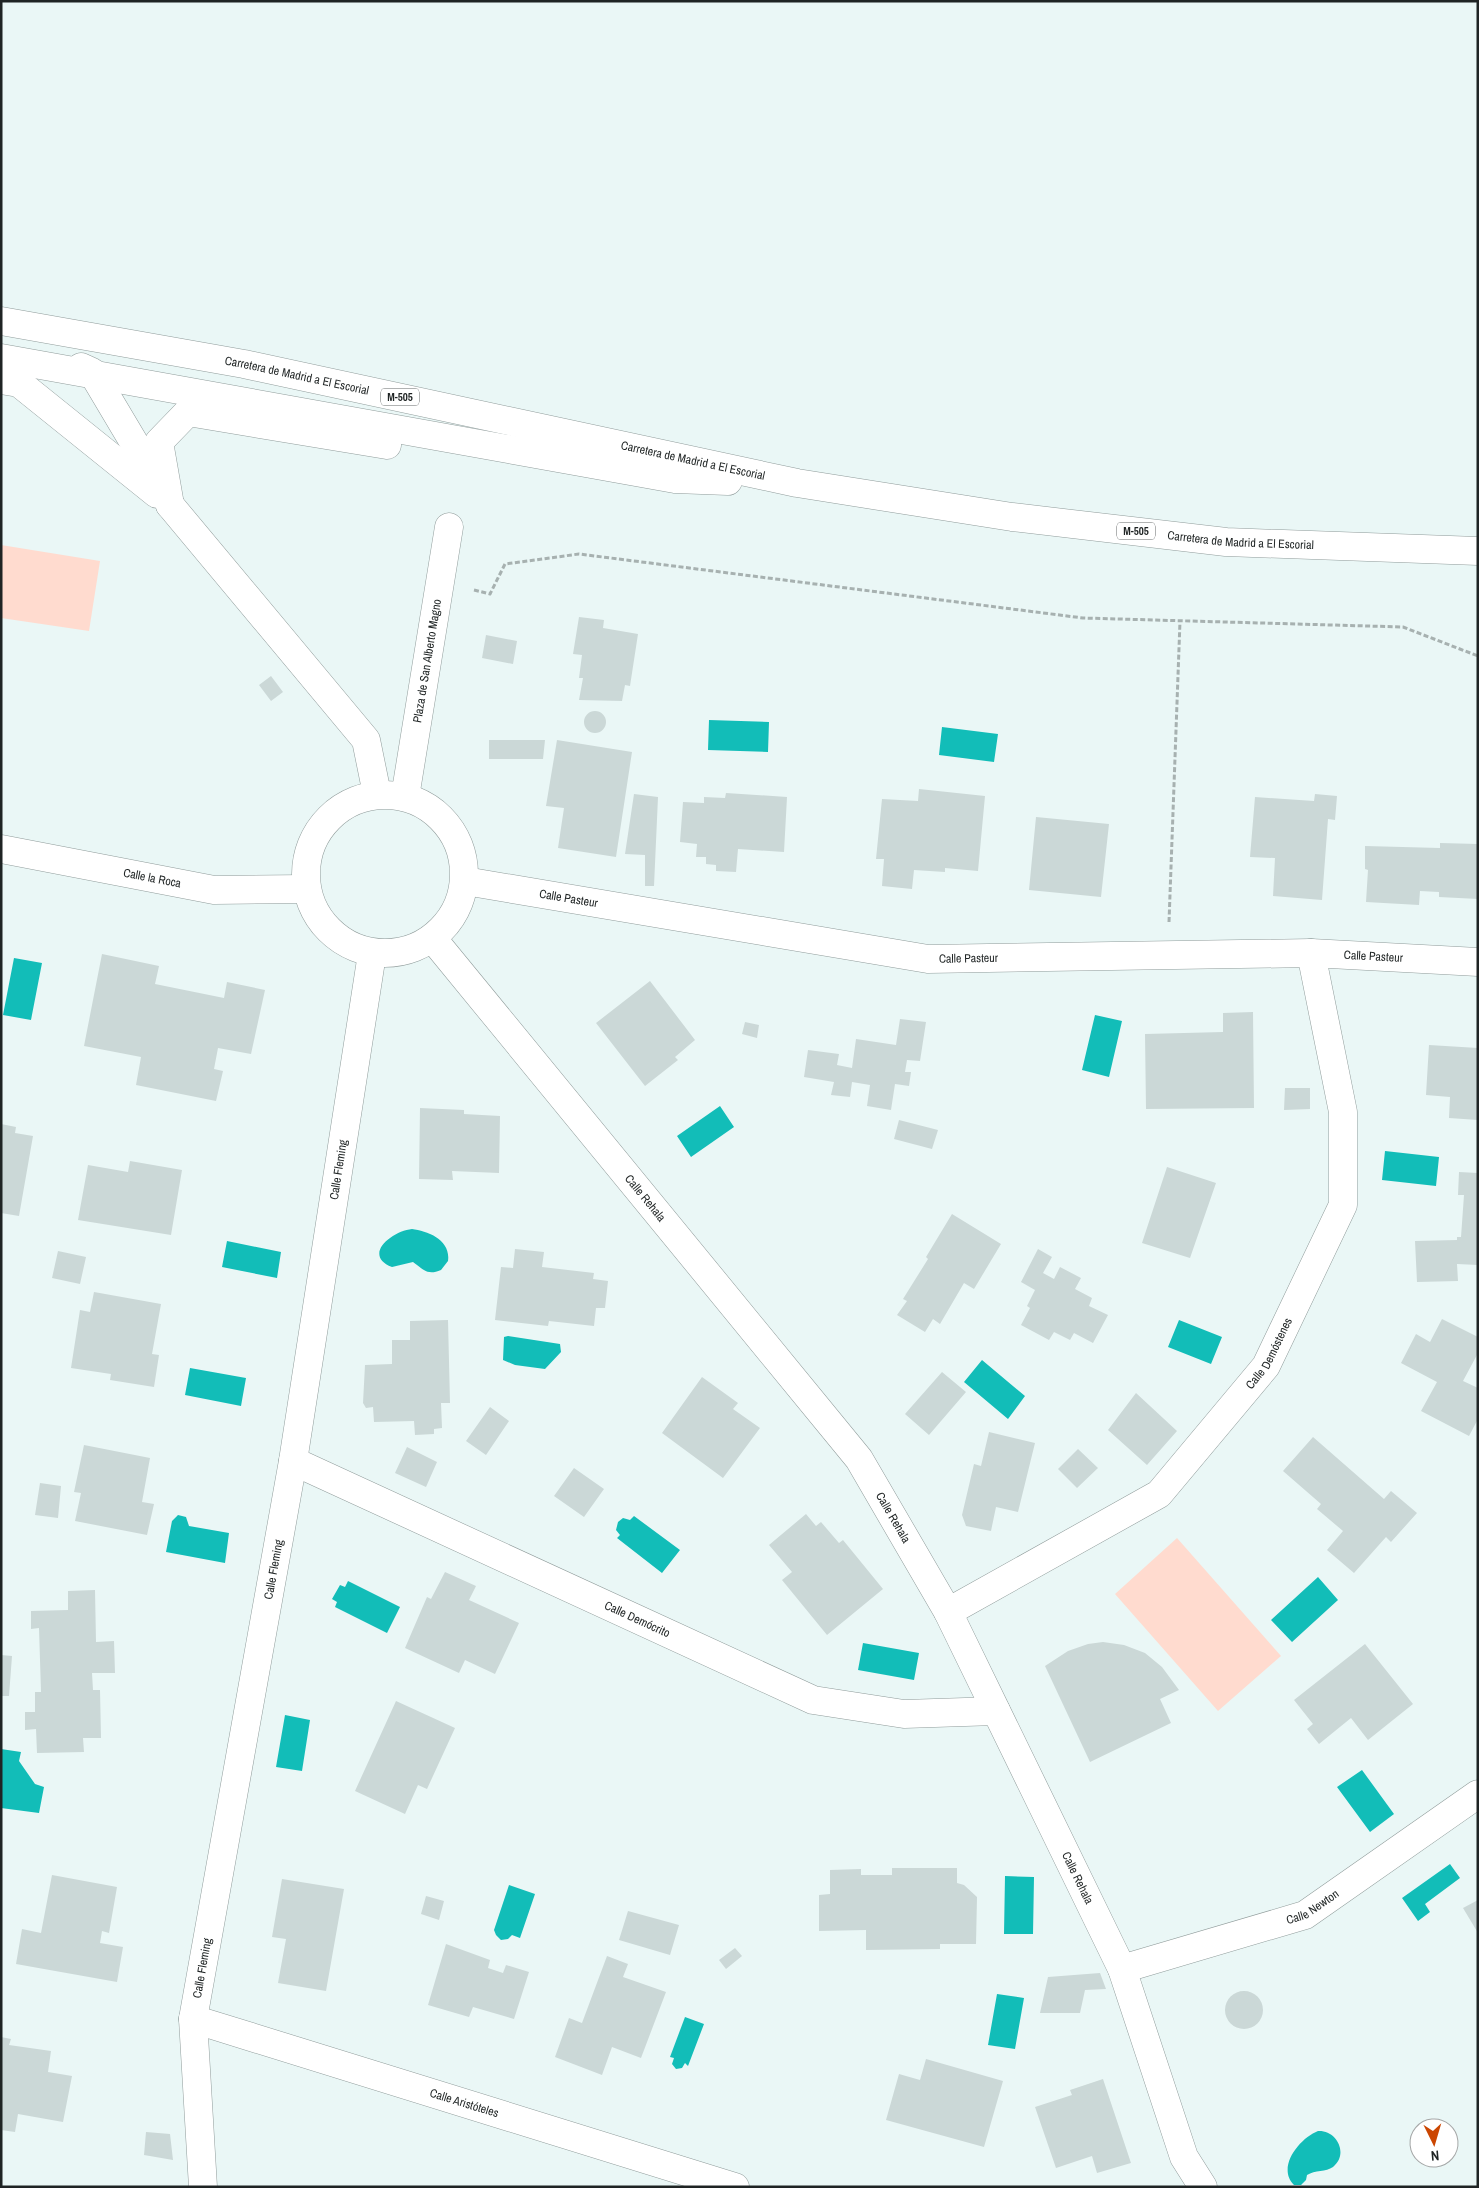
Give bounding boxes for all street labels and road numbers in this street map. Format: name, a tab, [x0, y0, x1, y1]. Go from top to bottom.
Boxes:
street label: Carretera de Madrid a El Escorial	[224, 353, 371, 399]
road number: M-505	[381, 388, 419, 406]
street label: Carretera de Madrid a El Escorial	[619, 437, 766, 484]
road number: M-505	[1117, 522, 1155, 540]
street label: Carretera de Madrid a El Escorial	[1166, 527, 1314, 553]
street label: Plaza de San Alberto Magno	[409, 598, 445, 724]
street label: Calle la Roca	[122, 865, 183, 892]
street label: Calle Pasteur	[538, 886, 600, 911]
street label: Calle Pasteur	[1343, 947, 1404, 966]
street label: Calle Pasteur	[939, 950, 999, 967]
street label: Calle Fleming	[326, 1138, 351, 1201]
street label: Calle Rehala	[621, 1171, 670, 1225]
street label: Calle Demóstenes	[1242, 1315, 1296, 1392]
street label: Calle Rehala	[872, 1489, 914, 1546]
street label: Calle Fleming	[260, 1538, 287, 1601]
street label: Calle Demócrito	[602, 1597, 673, 1641]
street label: Calle Rehala	[1058, 1849, 1097, 1907]
street label: Calle Newton	[1284, 1886, 1342, 1928]
street label: Calle Fleming	[189, 1936, 215, 1999]
street label: Calle Aristóteles	[428, 2085, 501, 2121]

